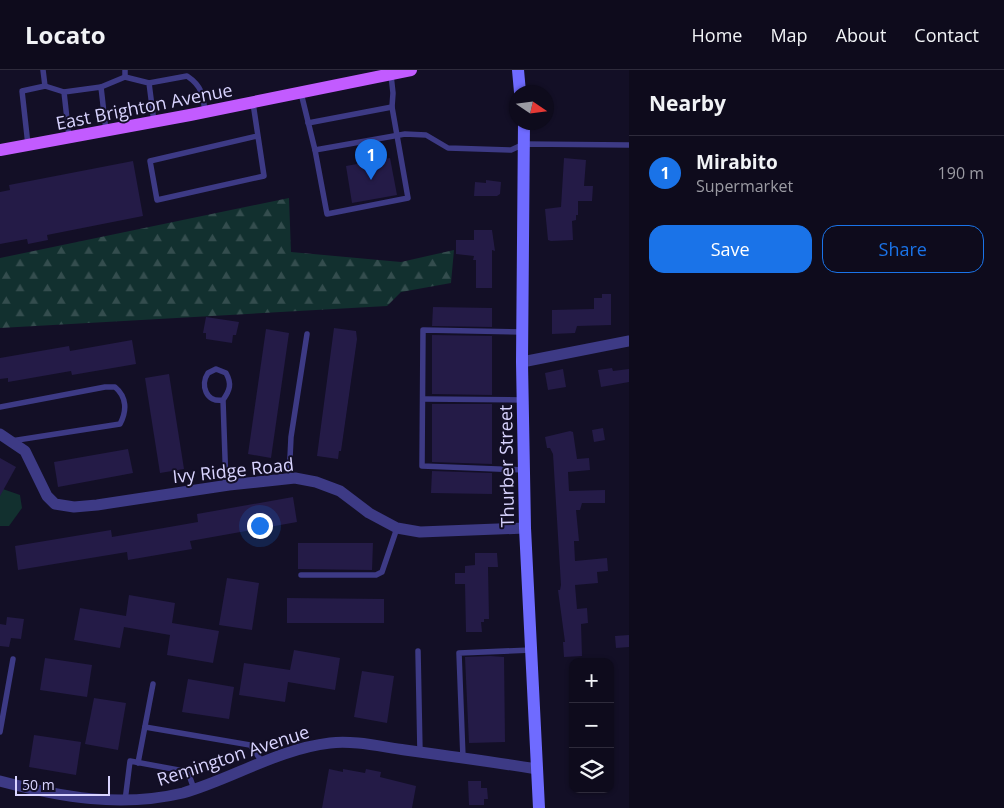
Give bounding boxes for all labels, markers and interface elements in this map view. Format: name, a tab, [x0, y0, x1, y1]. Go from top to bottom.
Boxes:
text: Locato	[25, 18, 106, 51]
text: Home	[692, 23, 742, 47]
text: Map	[770, 23, 808, 47]
text: About	[836, 23, 886, 47]
text: Contact	[914, 23, 979, 47]
street label: East Brighton Avenue	[54, 77, 234, 135]
north arrow	[509, 85, 554, 130]
text: Nearby	[649, 89, 726, 117]
pin: 1	[355, 139, 387, 180]
text: Mirabito	[696, 149, 778, 175]
text: 1	[660, 162, 670, 184]
text: 190 m	[938, 162, 984, 184]
text: Supermarket	[696, 175, 793, 197]
button: Save	[649, 225, 812, 273]
button: Share	[822, 225, 984, 273]
street label: Thurber Street	[493, 404, 519, 528]
street label: Ivy Ridge Road	[171, 452, 295, 488]
your location	[247, 513, 273, 539]
map controls	[569, 658, 614, 793]
button: +	[569, 658, 614, 703]
button: −	[569, 703, 614, 748]
street label: Remington Avenue	[154, 719, 312, 791]
button: layers	[569, 748, 614, 793]
scale bar	[15, 773, 110, 796]
text: 50 m	[22, 775, 55, 794]

